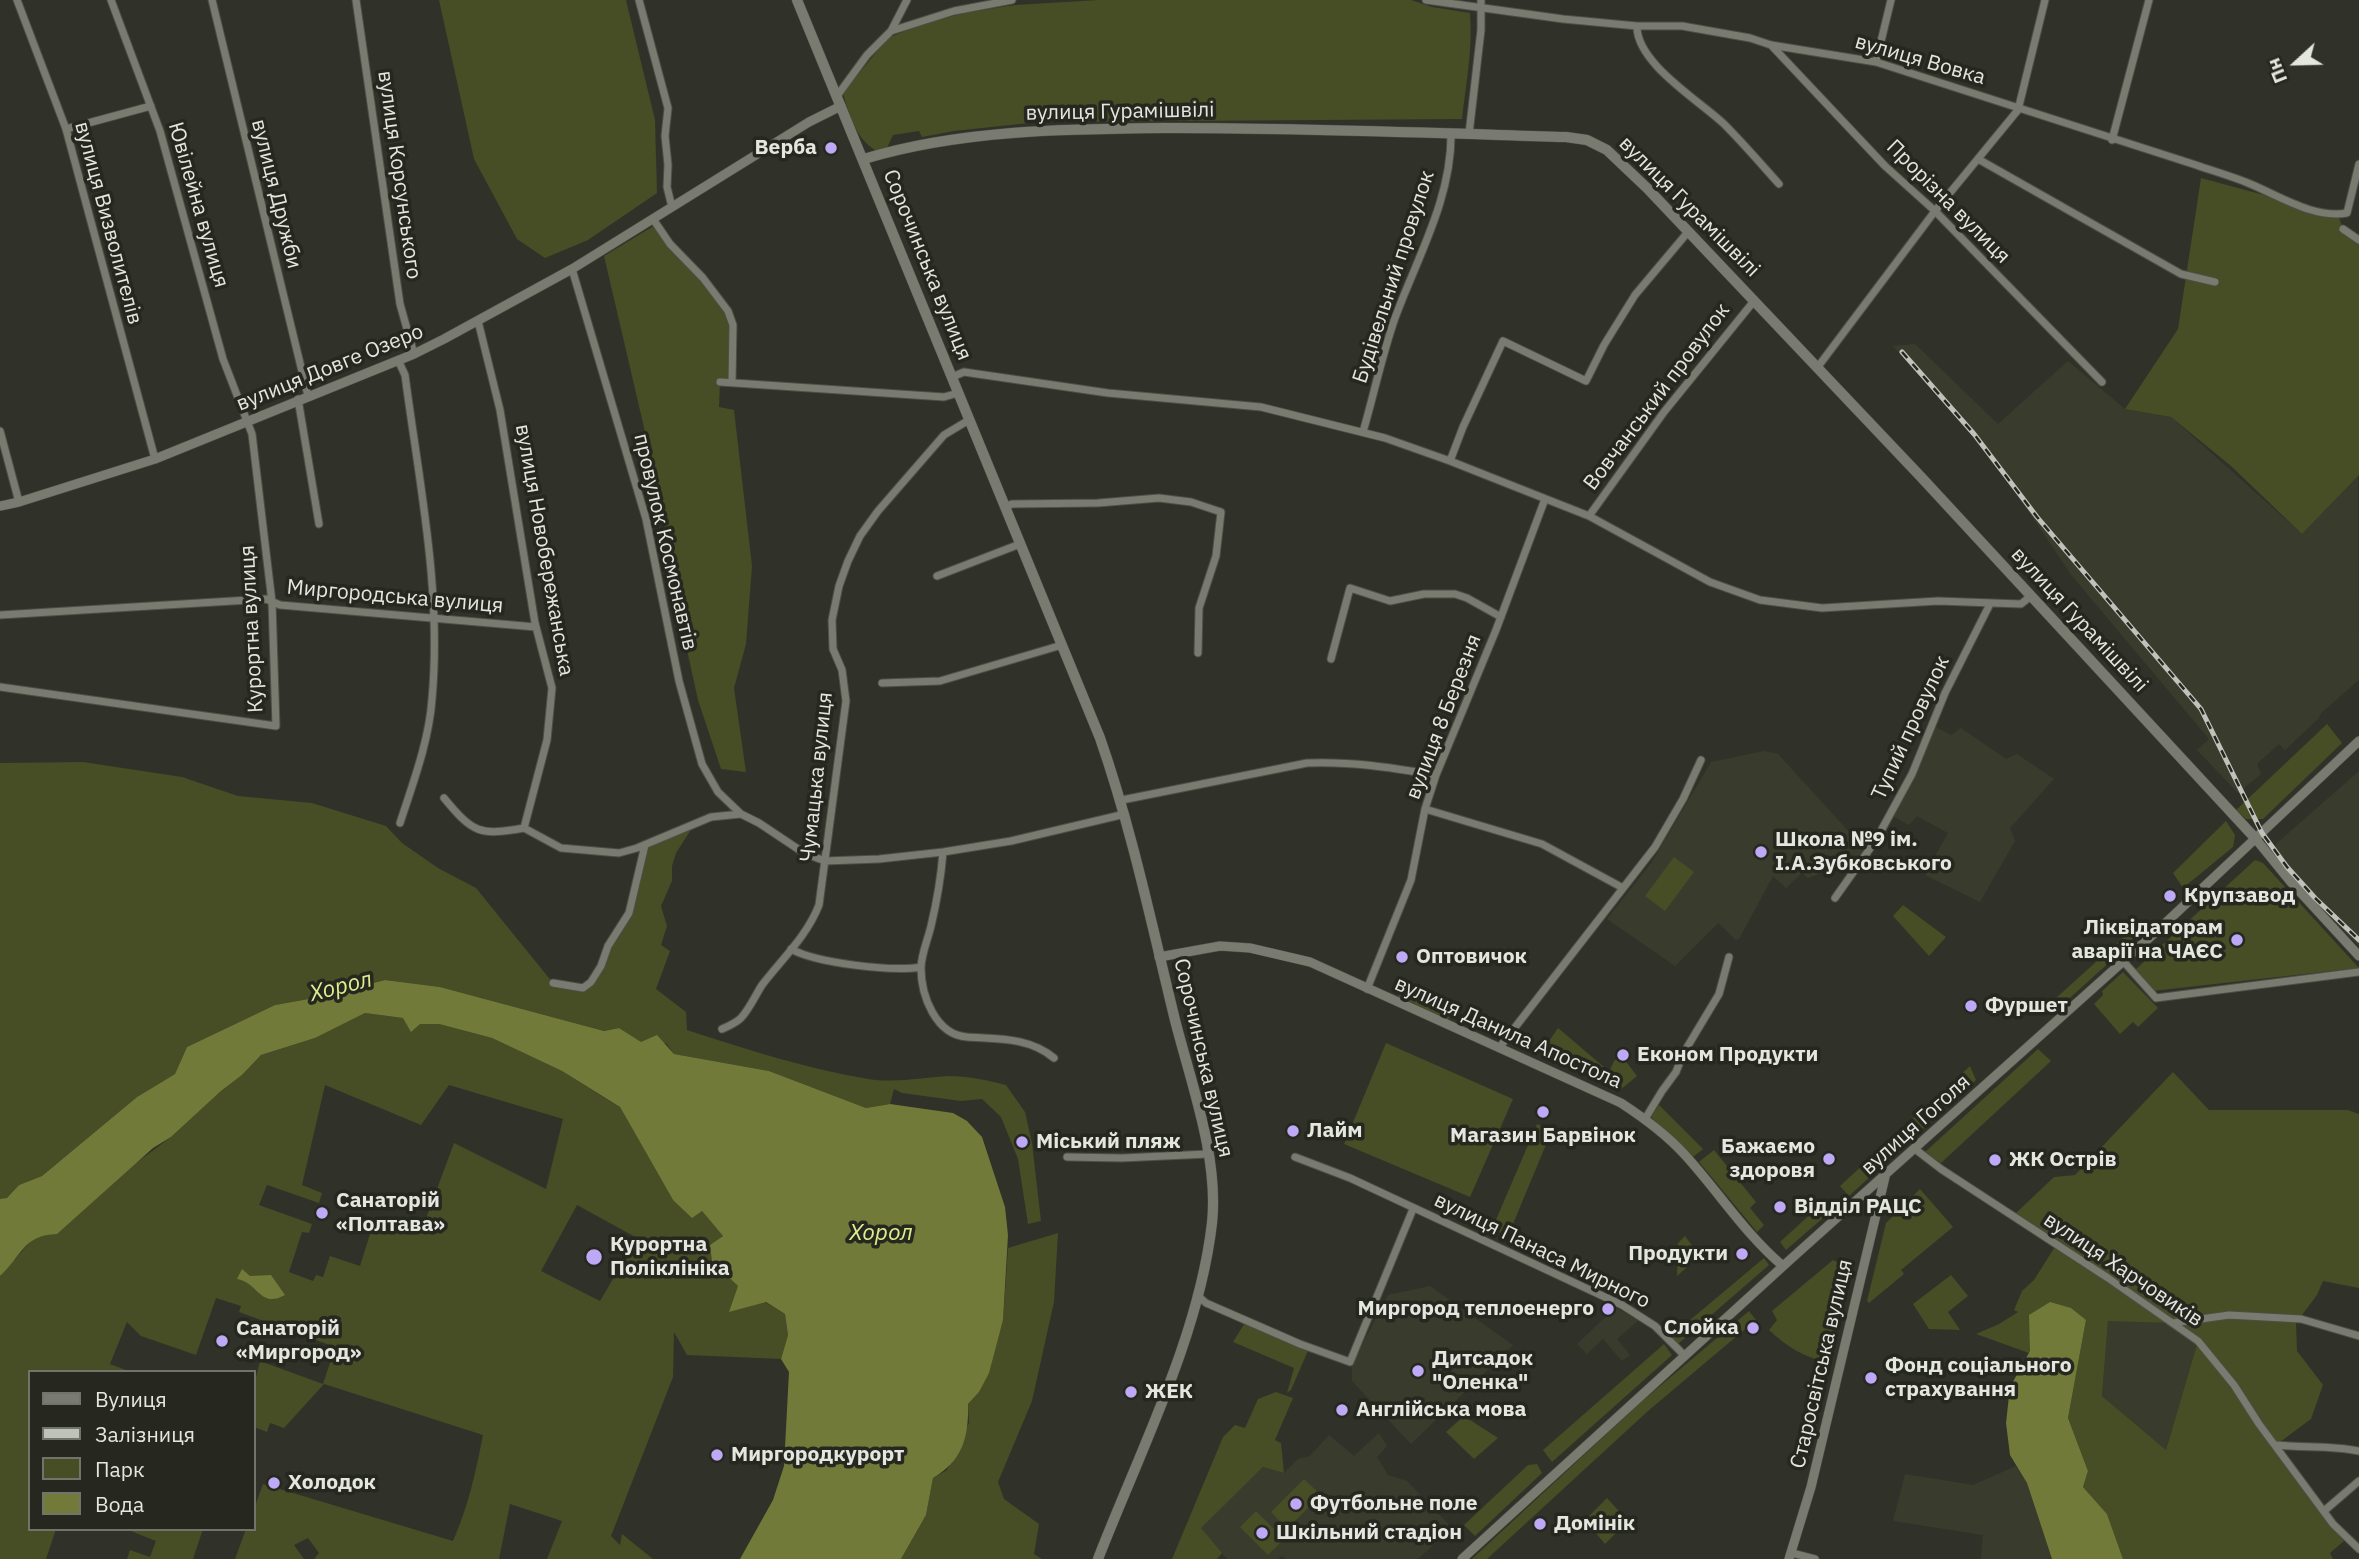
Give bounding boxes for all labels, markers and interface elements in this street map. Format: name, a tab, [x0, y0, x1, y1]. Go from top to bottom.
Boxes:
north arrow	[2261, 28, 2331, 98]
street label: вулиця Вовка	[1852, 29, 1988, 91]
text: Пн	[2261, 55, 2292, 87]
street label: вулиця Корсунського	[372, 69, 426, 281]
street label: вулиця Гурамішвілі	[1025, 98, 1215, 126]
street label: вулиця Дружби	[245, 117, 307, 271]
street label: вулиця Визволителів	[69, 119, 147, 327]
street label: Ювілейна вулиця	[162, 119, 234, 291]
street label: вулиця Гурамішвілі	[1613, 131, 1765, 283]
place label: Верба	[755, 135, 817, 161]
street label: Прорізна вулиця	[1881, 135, 2015, 269]
marker: Верба	[823, 140, 839, 156]
street label: Сорочинська вулиця	[877, 166, 977, 364]
street label: Будівельний провулок	[1348, 168, 1440, 386]
street label: Вовчанський провулок	[1578, 299, 1736, 495]
street label: вулиця Довге Озеро	[233, 319, 427, 417]
street label: вулиця Новобережанська	[509, 422, 579, 678]
street label: провулок Космонавтів	[628, 431, 702, 653]
street label: вулиця Гурамішвілі	[2005, 542, 2153, 698]
street label: Курортна вулиця	[235, 545, 269, 713]
street label: Миргородська вулиця	[286, 575, 504, 619]
street label: вулиця 8 Березня	[1401, 631, 1487, 803]
street label: Тупий провулок	[1867, 652, 1955, 804]
street label: Чумацька вулиця	[796, 691, 838, 863]
place label: Школа №9 ім. І.А.Зубковського	[1775, 827, 1952, 877]
marker: Школа №9 ім. І.А.Зубковського	[1753, 844, 1769, 860]
place label: Крупзавод	[2184, 883, 2295, 909]
marker: Крупзавод	[2162, 888, 2178, 904]
place label: Ліквідаторам аварії на ЧАЄС	[2071, 915, 2223, 965]
marker: Ліквідаторам аварії на ЧАЄС	[2229, 932, 2245, 948]
place label: Оптовичок	[1416, 944, 1527, 970]
marker: Оптовичок	[1394, 949, 1410, 965]
street label: Сорочинська вулиця	[1168, 956, 1238, 1160]
water label: Хорол	[307, 966, 375, 1008]
street label: вулиця Данила Апостола	[1390, 971, 1626, 1095]
place label: Фуршет	[1985, 993, 2068, 1019]
marker: Фуршет	[1963, 998, 1979, 1014]
place label: Економ Продукти	[1637, 1042, 1818, 1068]
marker: Економ Продукти	[1615, 1047, 1631, 1063]
street label: вулиця Гоголя	[1856, 1069, 1976, 1181]
marker: Магазин Барвінок	[1535, 1104, 1551, 1120]
place label: Лайм	[1307, 1118, 1363, 1144]
marker: Лайм	[1285, 1123, 1301, 1139]
place label: Магазин Барвінок	[1450, 1123, 1636, 1149]
place label: Міський пляж	[1036, 1129, 1181, 1155]
marker: Міський пляж	[1014, 1134, 1030, 1150]
place label: Бажаємо здоровя	[1721, 1134, 1815, 1184]
place label: ЖК Острів	[2009, 1147, 2116, 1173]
marker: Бажаємо здоровя	[1821, 1151, 1837, 1167]
marker: ЖК Острів	[1987, 1152, 2003, 1168]
place label: Санаторій «Полтава»	[336, 1188, 445, 1238]
street label: вулиця Панаса Мирного	[1430, 1188, 1654, 1314]
place label: Відділ РАЦС	[1794, 1194, 1922, 1220]
marker: Відділ РАЦС	[1772, 1199, 1788, 1215]
marker: Санаторій «Полтава»	[314, 1205, 330, 1221]
street label: вулиця Харчовиків	[2039, 1207, 2207, 1333]
water label: Хорол	[849, 1219, 913, 1247]
place label: Курортна Поліклініка	[610, 1232, 730, 1282]
place label: Продукти	[1628, 1241, 1728, 1267]
marker: Продукти	[1734, 1246, 1750, 1262]
marker: Курортна Поліклініка	[584, 1247, 604, 1267]
street label: Старосвітська вулиця	[1786, 1257, 1858, 1471]
place label: Миргород теплоенерго	[1357, 1296, 1594, 1322]
marker: Миргород теплоенерго	[1600, 1301, 1616, 1317]
place label: Слойка	[1664, 1315, 1739, 1341]
place label: Санаторій «Миргород»	[236, 1316, 362, 1366]
marker: Слойка	[1745, 1320, 1761, 1336]
marker: Санаторій «Миргород»	[214, 1333, 230, 1349]
place label: Дитсадок "Оленка"	[1432, 1346, 1533, 1396]
place label: Фонд соціального страхування	[1885, 1353, 2072, 1403]
marker: Дитсадок "Оленка"	[1410, 1363, 1426, 1379]
legend	[28, 1370, 256, 1531]
marker: Фонд соціального страхування	[1863, 1370, 1879, 1386]
place label: ЖЕК	[1145, 1379, 1193, 1405]
marker: ЖЕК	[1123, 1384, 1139, 1400]
text: Вулиця	[95, 1385, 167, 1413]
place label: Англійська мова	[1356, 1397, 1526, 1423]
marker: Англійська мова	[1334, 1402, 1350, 1418]
text: Залізниця	[95, 1420, 195, 1448]
place label: Миргородкурорт	[731, 1442, 904, 1468]
marker: Миргородкурорт	[709, 1447, 725, 1463]
text: Парк	[95, 1455, 145, 1483]
place label: Холодок	[288, 1470, 376, 1496]
marker: Холодок	[266, 1475, 282, 1491]
text: Вода	[95, 1490, 144, 1518]
place label: Футбольне поле	[1310, 1491, 1478, 1517]
marker: Футбольне поле	[1288, 1496, 1304, 1512]
place label: Домінік	[1554, 1511, 1635, 1537]
marker: Домінік	[1532, 1516, 1548, 1532]
place label: Шкільний стадіон	[1276, 1520, 1462, 1546]
marker: Шкільний стадіон	[1254, 1525, 1270, 1541]

